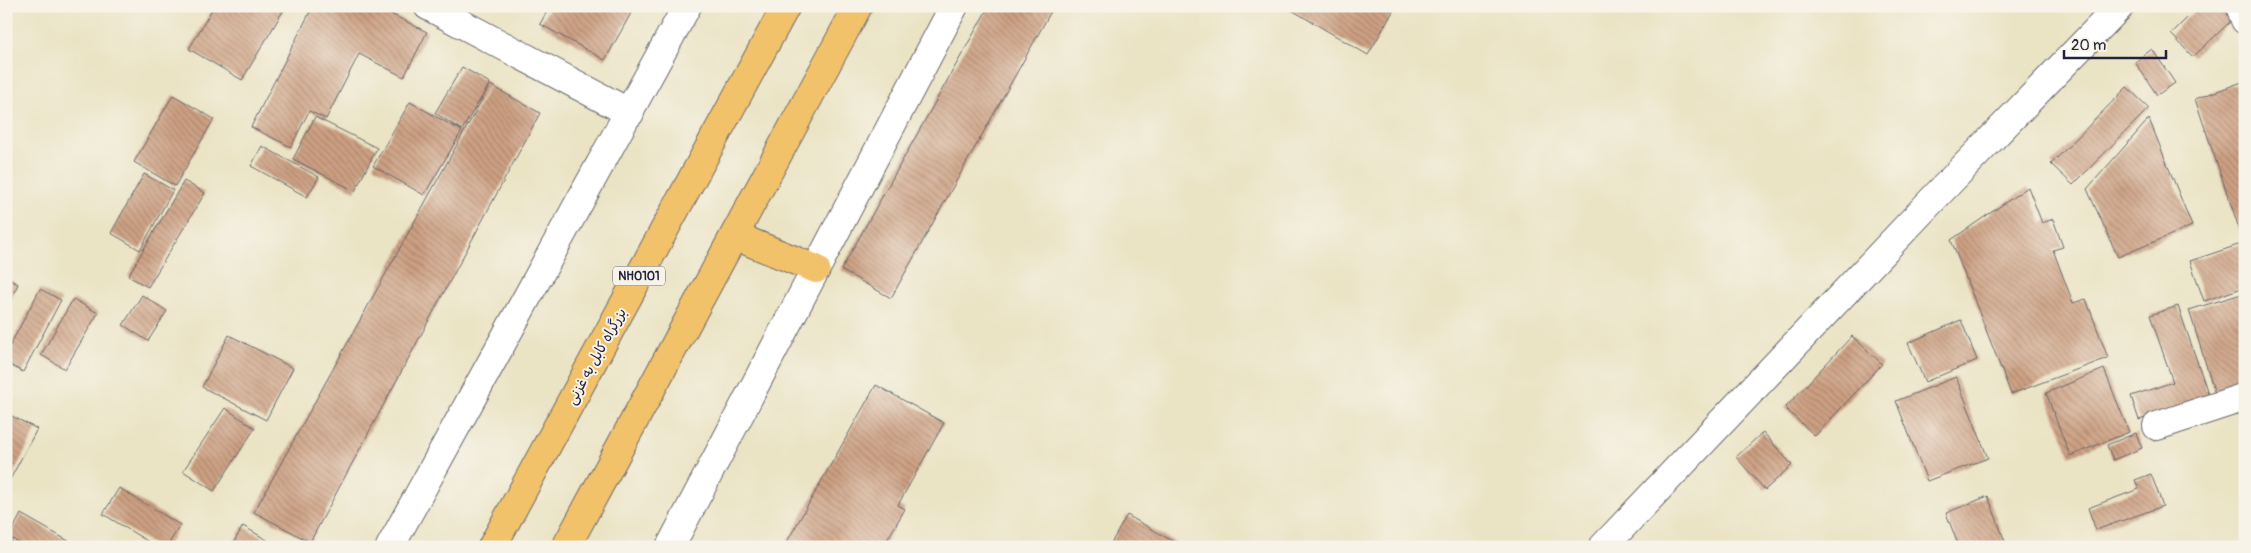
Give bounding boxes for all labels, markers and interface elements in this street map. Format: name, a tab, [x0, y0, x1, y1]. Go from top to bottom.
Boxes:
scale bar	[2064, 28, 2166, 60]
text: 20 m	[2071, 36, 2106, 55]
road number: NH0101	[613, 266, 665, 286]
street label: بزرگراه کابل به غزنی	[563, 305, 630, 407]

